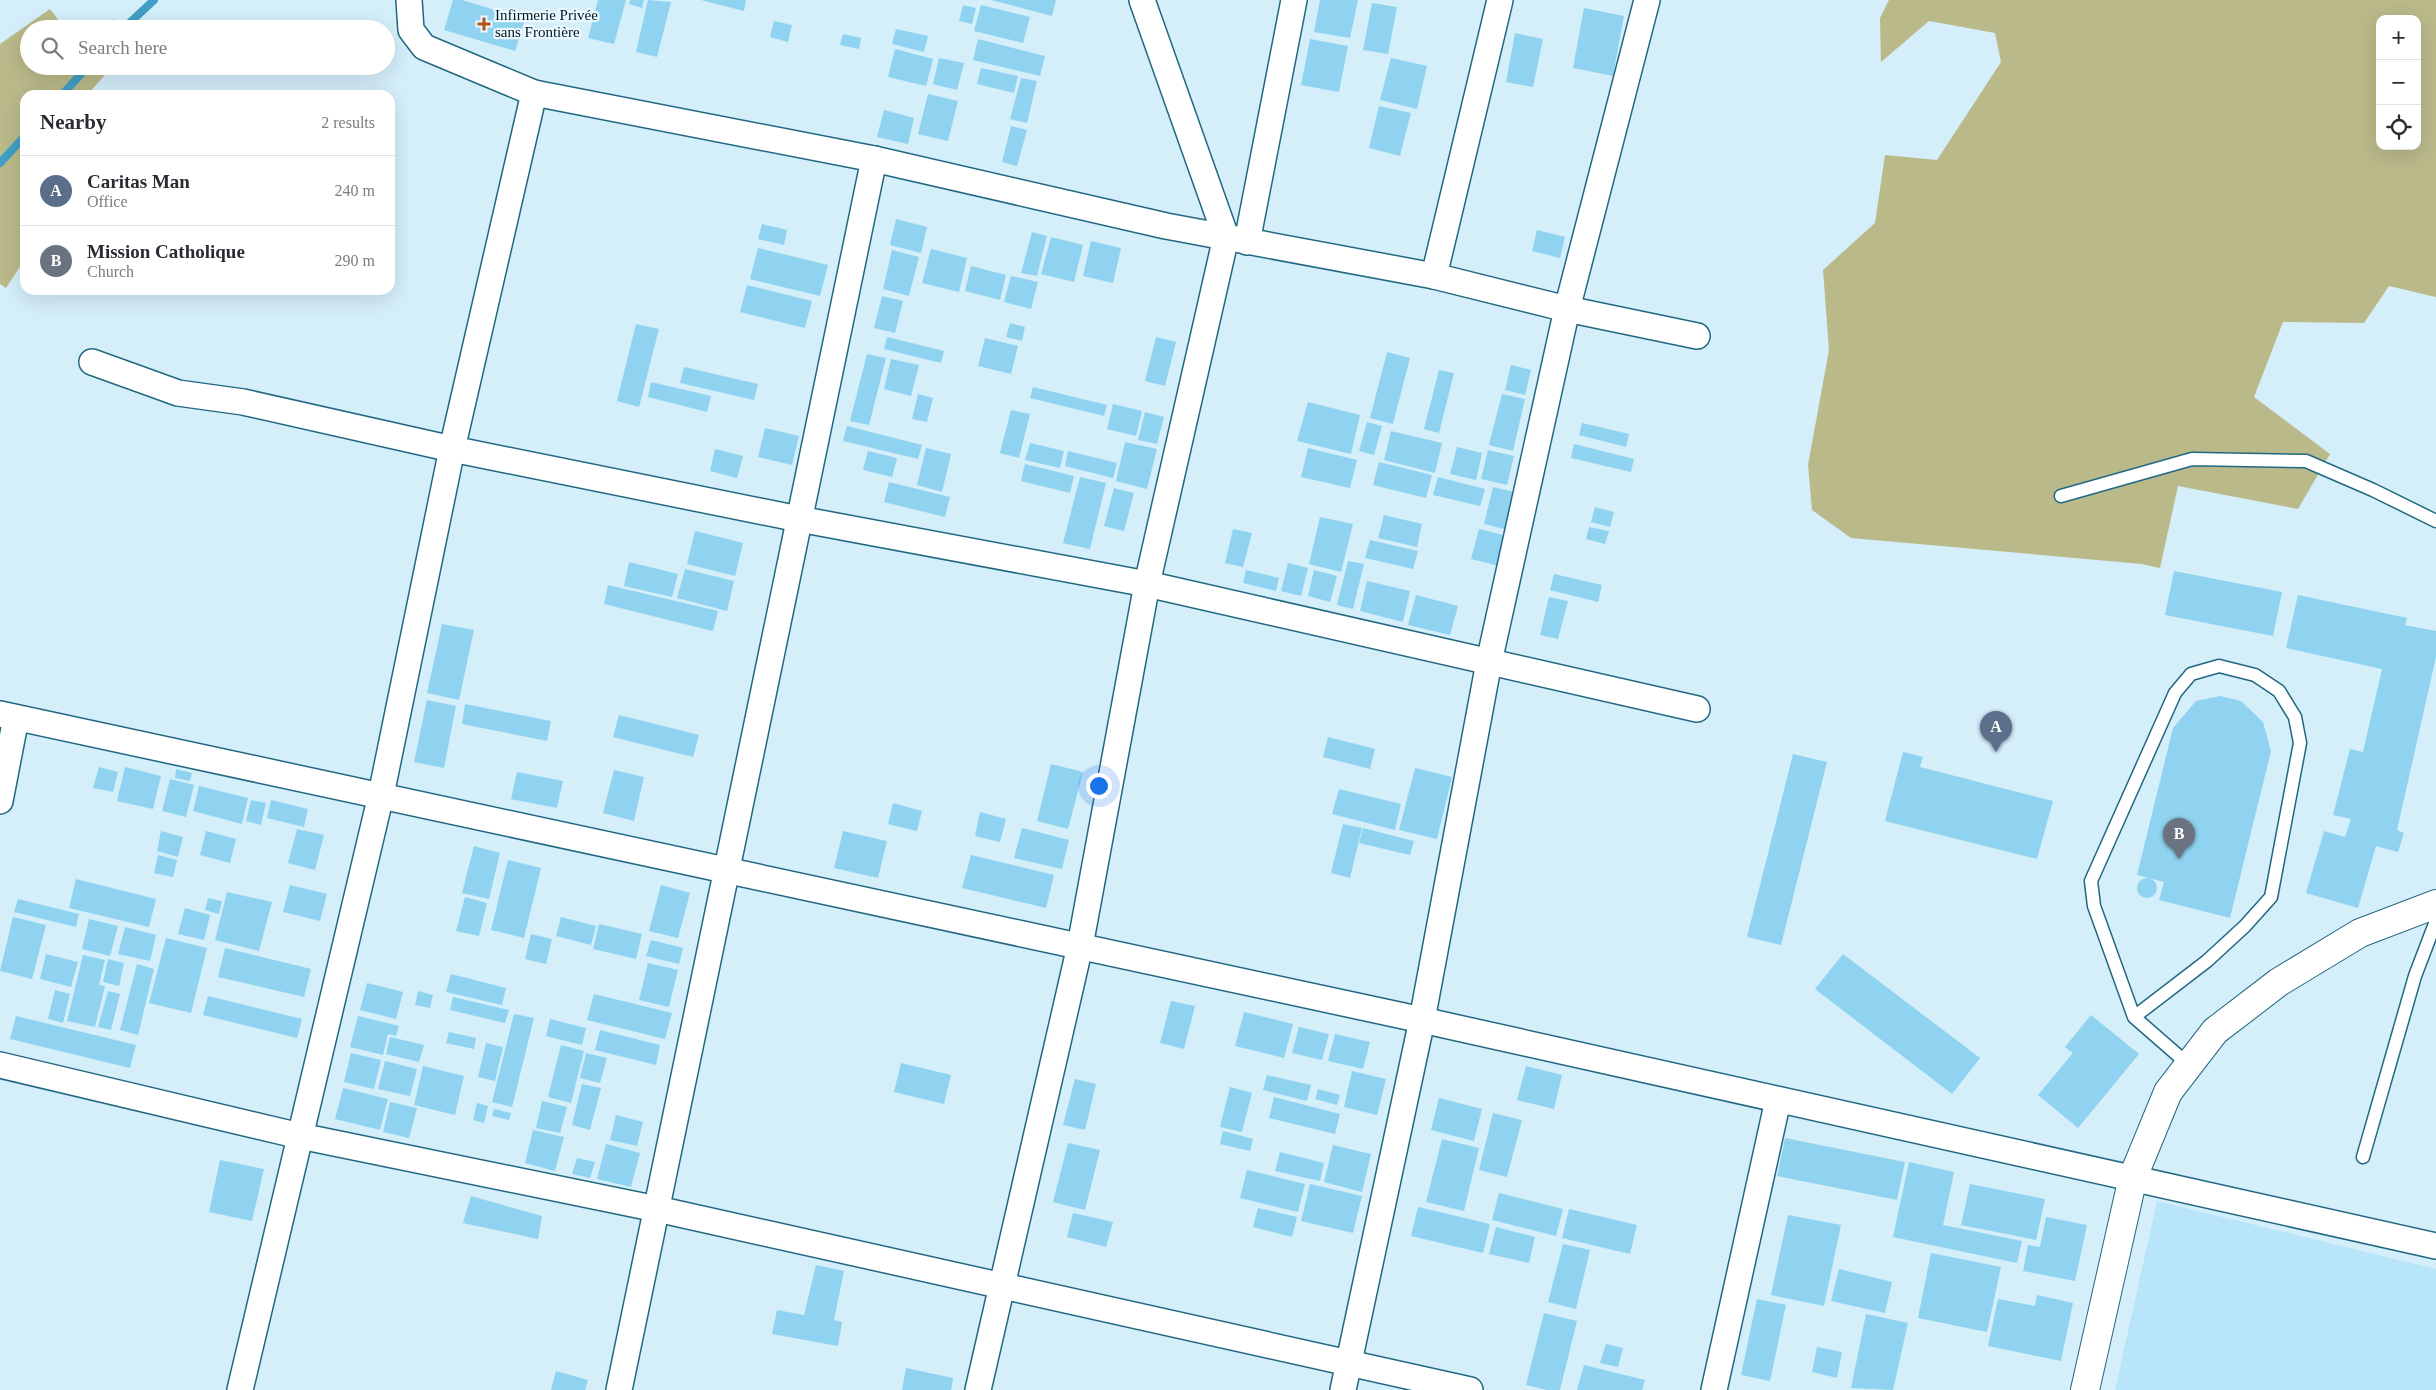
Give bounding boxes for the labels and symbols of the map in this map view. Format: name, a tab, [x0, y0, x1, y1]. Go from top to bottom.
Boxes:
place label: Infirmerie Privée sans Frontière	[495, 7, 598, 40]
marker: Infirmerie Privée sans Frontière	[477, 17, 491, 31]
pin: A	[1980, 711, 2012, 752]
your location	[1086, 773, 1112, 799]
pin: B	[2163, 818, 2195, 859]

